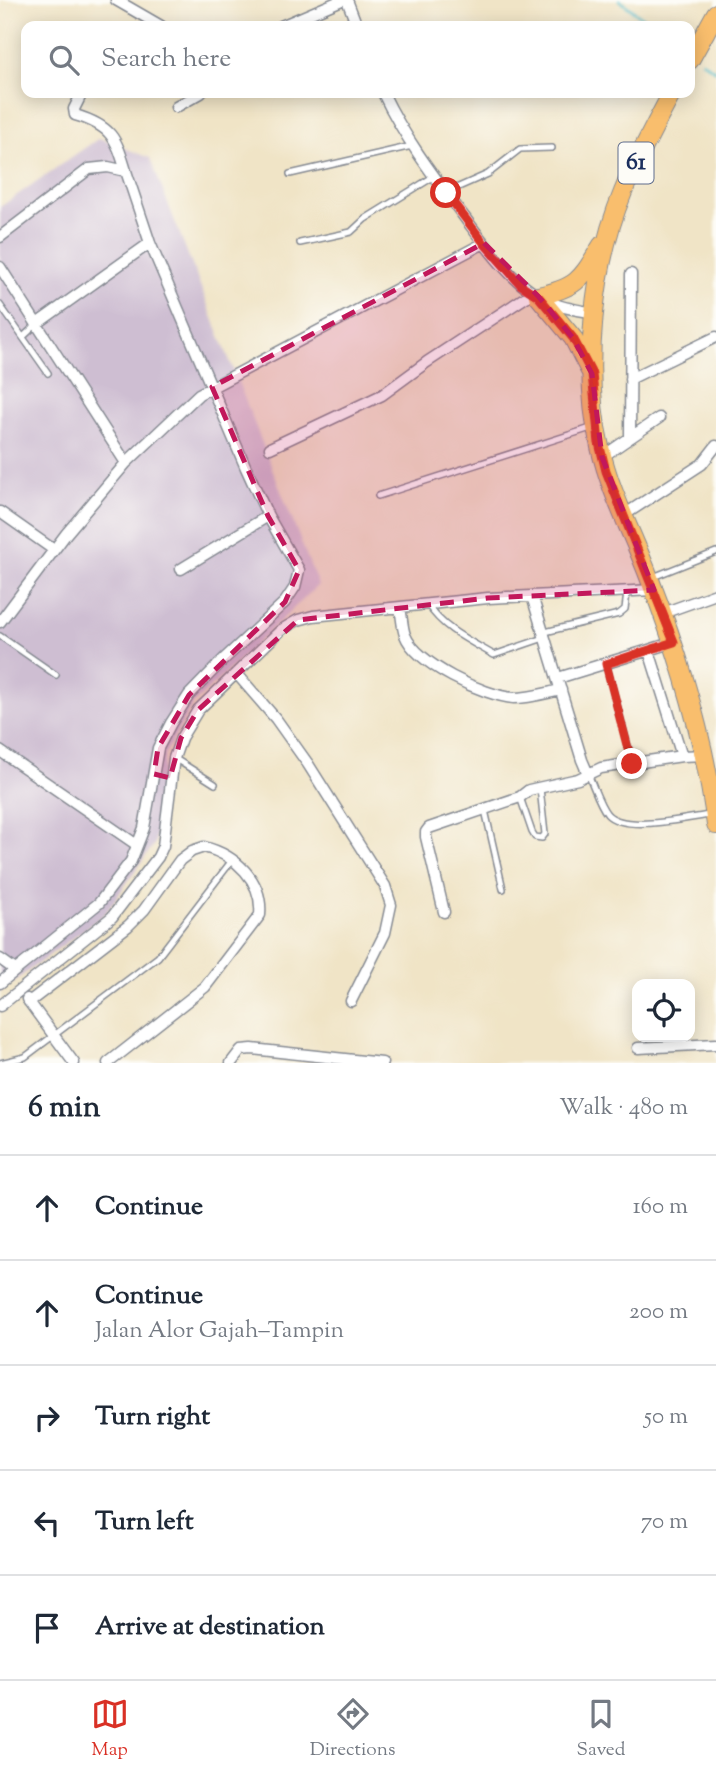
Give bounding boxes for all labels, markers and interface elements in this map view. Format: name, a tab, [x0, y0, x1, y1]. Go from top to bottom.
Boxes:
search box	[21, 21, 695, 98]
icon: search	[45, 41, 83, 79]
text: Search here	[101, 41, 231, 78]
road number: 61	[618, 142, 654, 183]
route start	[430, 177, 461, 208]
route end	[616, 748, 647, 779]
map controls	[632, 979, 695, 1042]
button: locate	[632, 979, 695, 1042]
text: 6 min	[28, 1087, 100, 1130]
text: Walk · 480 m	[559, 1092, 688, 1125]
icon: ahead	[28, 1189, 66, 1227]
text: Continue	[95, 1189, 203, 1226]
text: 160 m	[633, 1191, 688, 1224]
text: Continue	[95, 1278, 203, 1315]
icon: ahead	[28, 1294, 66, 1332]
text: 200 m	[629, 1296, 688, 1329]
text: Jalan Alor Gajah–Tampin	[95, 1315, 344, 1348]
icon: right	[28, 1399, 66, 1437]
text: Turn right	[95, 1399, 210, 1436]
text: 50 m	[644, 1401, 688, 1434]
icon: left	[28, 1504, 66, 1542]
text: Turn left	[95, 1504, 194, 1541]
text: 70 m	[641, 1506, 688, 1539]
icon: arrive	[28, 1609, 66, 1647]
text: Arrive at destination	[95, 1609, 325, 1646]
tab: Map	[91, 1695, 129, 1764]
tab: Directions	[310, 1695, 395, 1764]
tab: Saved	[577, 1695, 625, 1764]

